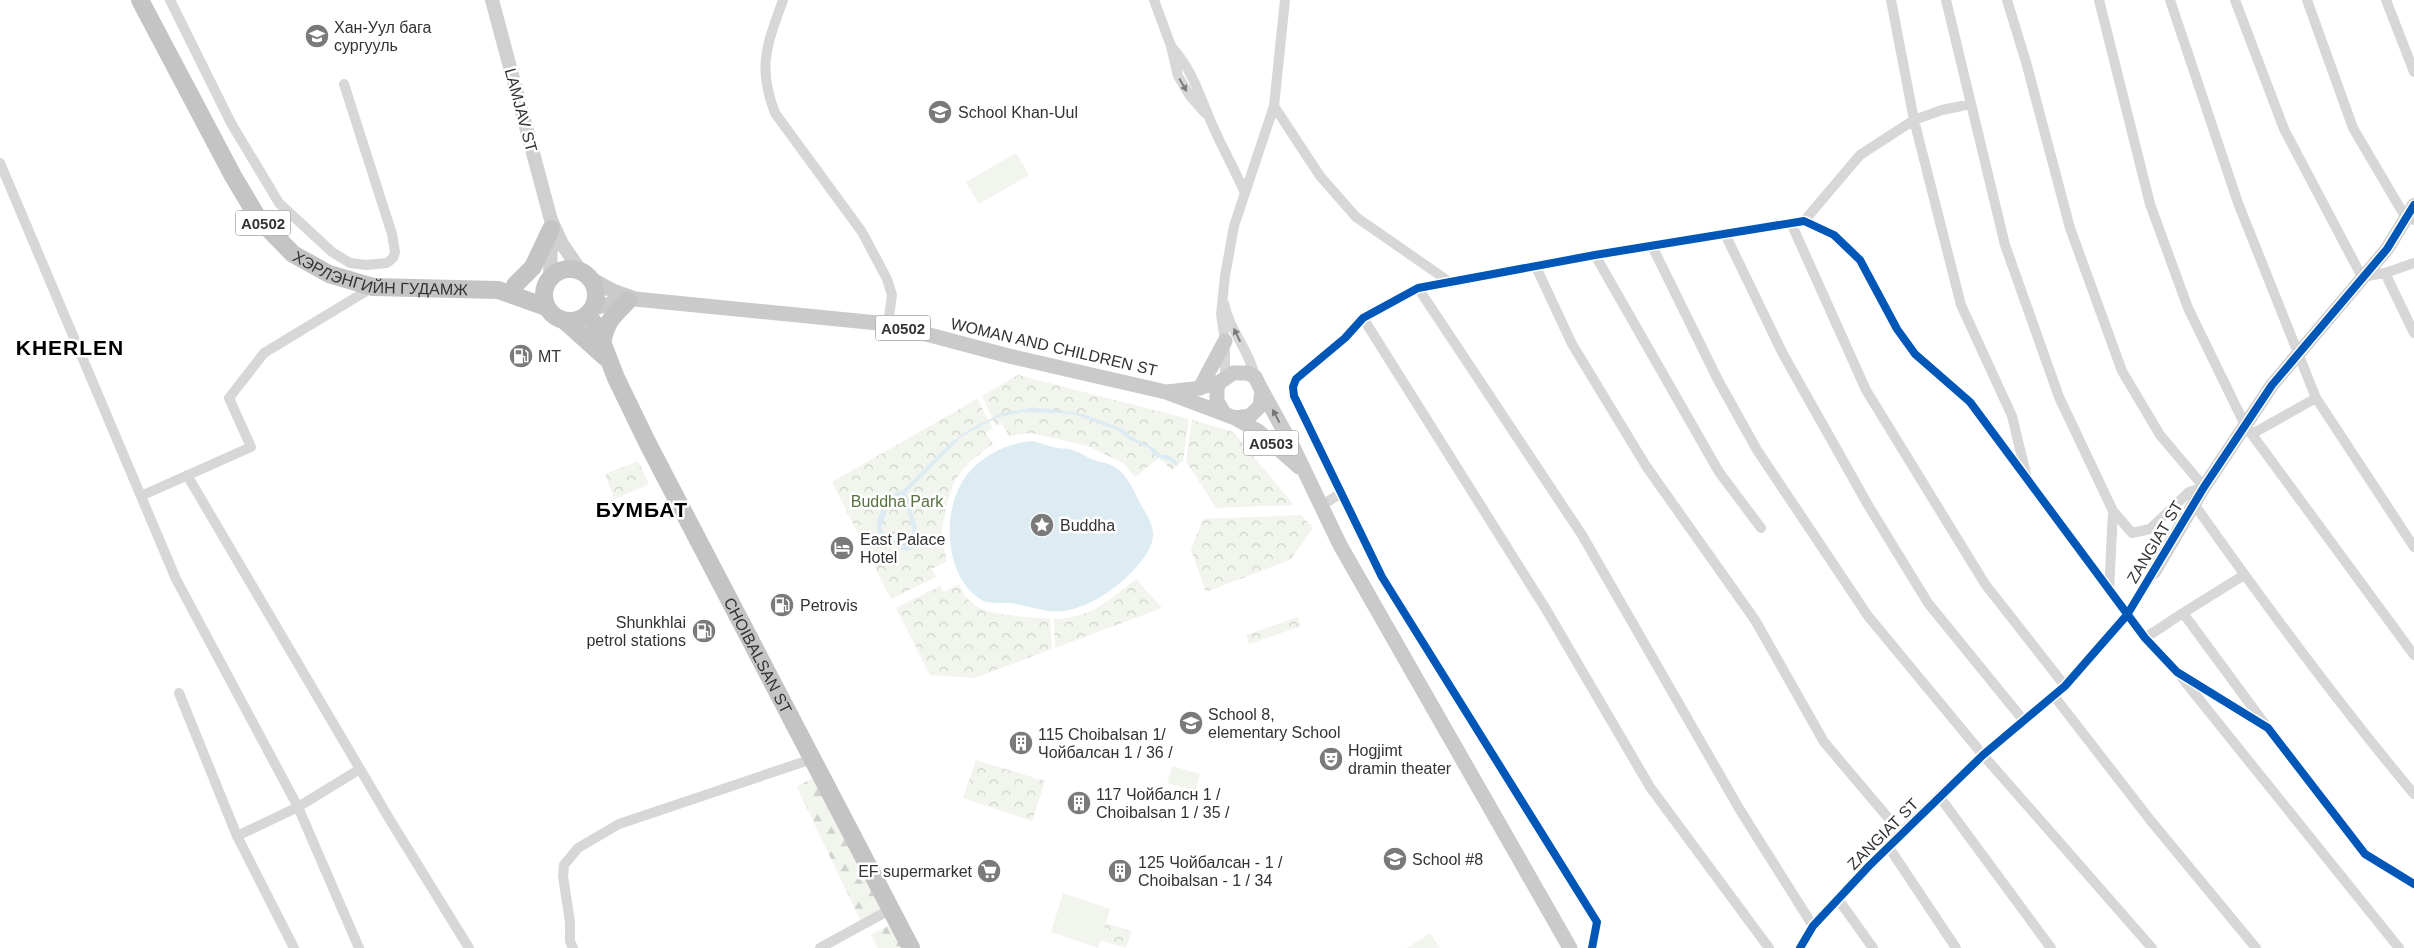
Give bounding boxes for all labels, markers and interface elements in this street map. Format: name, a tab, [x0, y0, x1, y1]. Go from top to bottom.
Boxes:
place label: Хан-Уул бага сургууль	[334, 19, 432, 54]
school or university icon: Хан-Уул бага сургууль	[304, 23, 330, 49]
street label: LAMJAV ST	[502, 66, 540, 154]
one-way arrow	[1179, 79, 1188, 92]
school or university icon: School Khan-Uul	[927, 99, 953, 125]
place label: School Khan-Uul	[958, 104, 1078, 121]
road number: A0502	[236, 210, 290, 236]
street label: ХЭРЛЭНГИЙН ГУДАМЖ	[290, 247, 468, 298]
street label: WOMAN AND CHILDREN ST	[949, 315, 1159, 379]
road number: A0502	[876, 316, 930, 340]
one-way arrow	[1233, 328, 1241, 342]
district label: KHERLEN	[16, 336, 124, 359]
fuel station icon: MT	[508, 343, 534, 369]
place label: MT	[538, 348, 561, 365]
one-way arrow	[1272, 408, 1280, 423]
road number: A0503	[1244, 430, 1298, 456]
park label: Buddha Park	[851, 493, 944, 510]
district label: БУМБАТ	[596, 498, 688, 521]
street label: ZANGIAT ST	[2124, 498, 2186, 586]
place icon: Buddha	[1029, 512, 1055, 538]
place label: Buddha	[1060, 517, 1115, 534]
place label: East Palace Hotel	[860, 531, 945, 566]
hotel icon: East Palace Hotel	[829, 535, 855, 561]
fuel station icon: Petrovis	[769, 592, 795, 618]
street label: CHOIBALSAN ST	[721, 595, 796, 716]
place label: Petrovis	[800, 597, 858, 614]
place label: Shunkhlai petrol stations	[586, 614, 686, 649]
fuel station icon: Shunkhlai petrol stations	[691, 618, 717, 644]
place label: School 8, elementary School	[1208, 706, 1341, 741]
school or university icon: School 8, elementary School	[1178, 710, 1204, 736]
place label: 115 Choibalsan 1/ Чойбалсан 1 / 36 /	[1038, 726, 1173, 761]
building icon: 115 Choibalsan 1/ Чойбалсан 1 / 36 /	[1008, 730, 1034, 756]
place label: Hogjimt dramin theater	[1348, 742, 1452, 777]
theatre icon: Hogjimt dramin theater	[1318, 746, 1344, 772]
place label: 117 Чойбалсн 1 / Choibalsan 1 / 35 /	[1096, 786, 1230, 821]
building icon: 117 Чойбалсн 1 / Choibalsan 1 / 35 /	[1066, 790, 1092, 816]
street label: ZANGIAT ST	[1844, 795, 1922, 873]
school or university icon: School #8	[1382, 846, 1408, 872]
place label: School #8	[1412, 851, 1483, 868]
place label: 125 Чойбалсан - 1 / Choibalsan - 1 / 34	[1138, 854, 1283, 889]
supermarket icon: EF supermarket	[976, 858, 1002, 884]
building icon: 125 Чойбалсан - 1 / Choibalsan - 1 / 34	[1107, 858, 1133, 884]
place label: EF supermarket	[858, 863, 973, 880]

